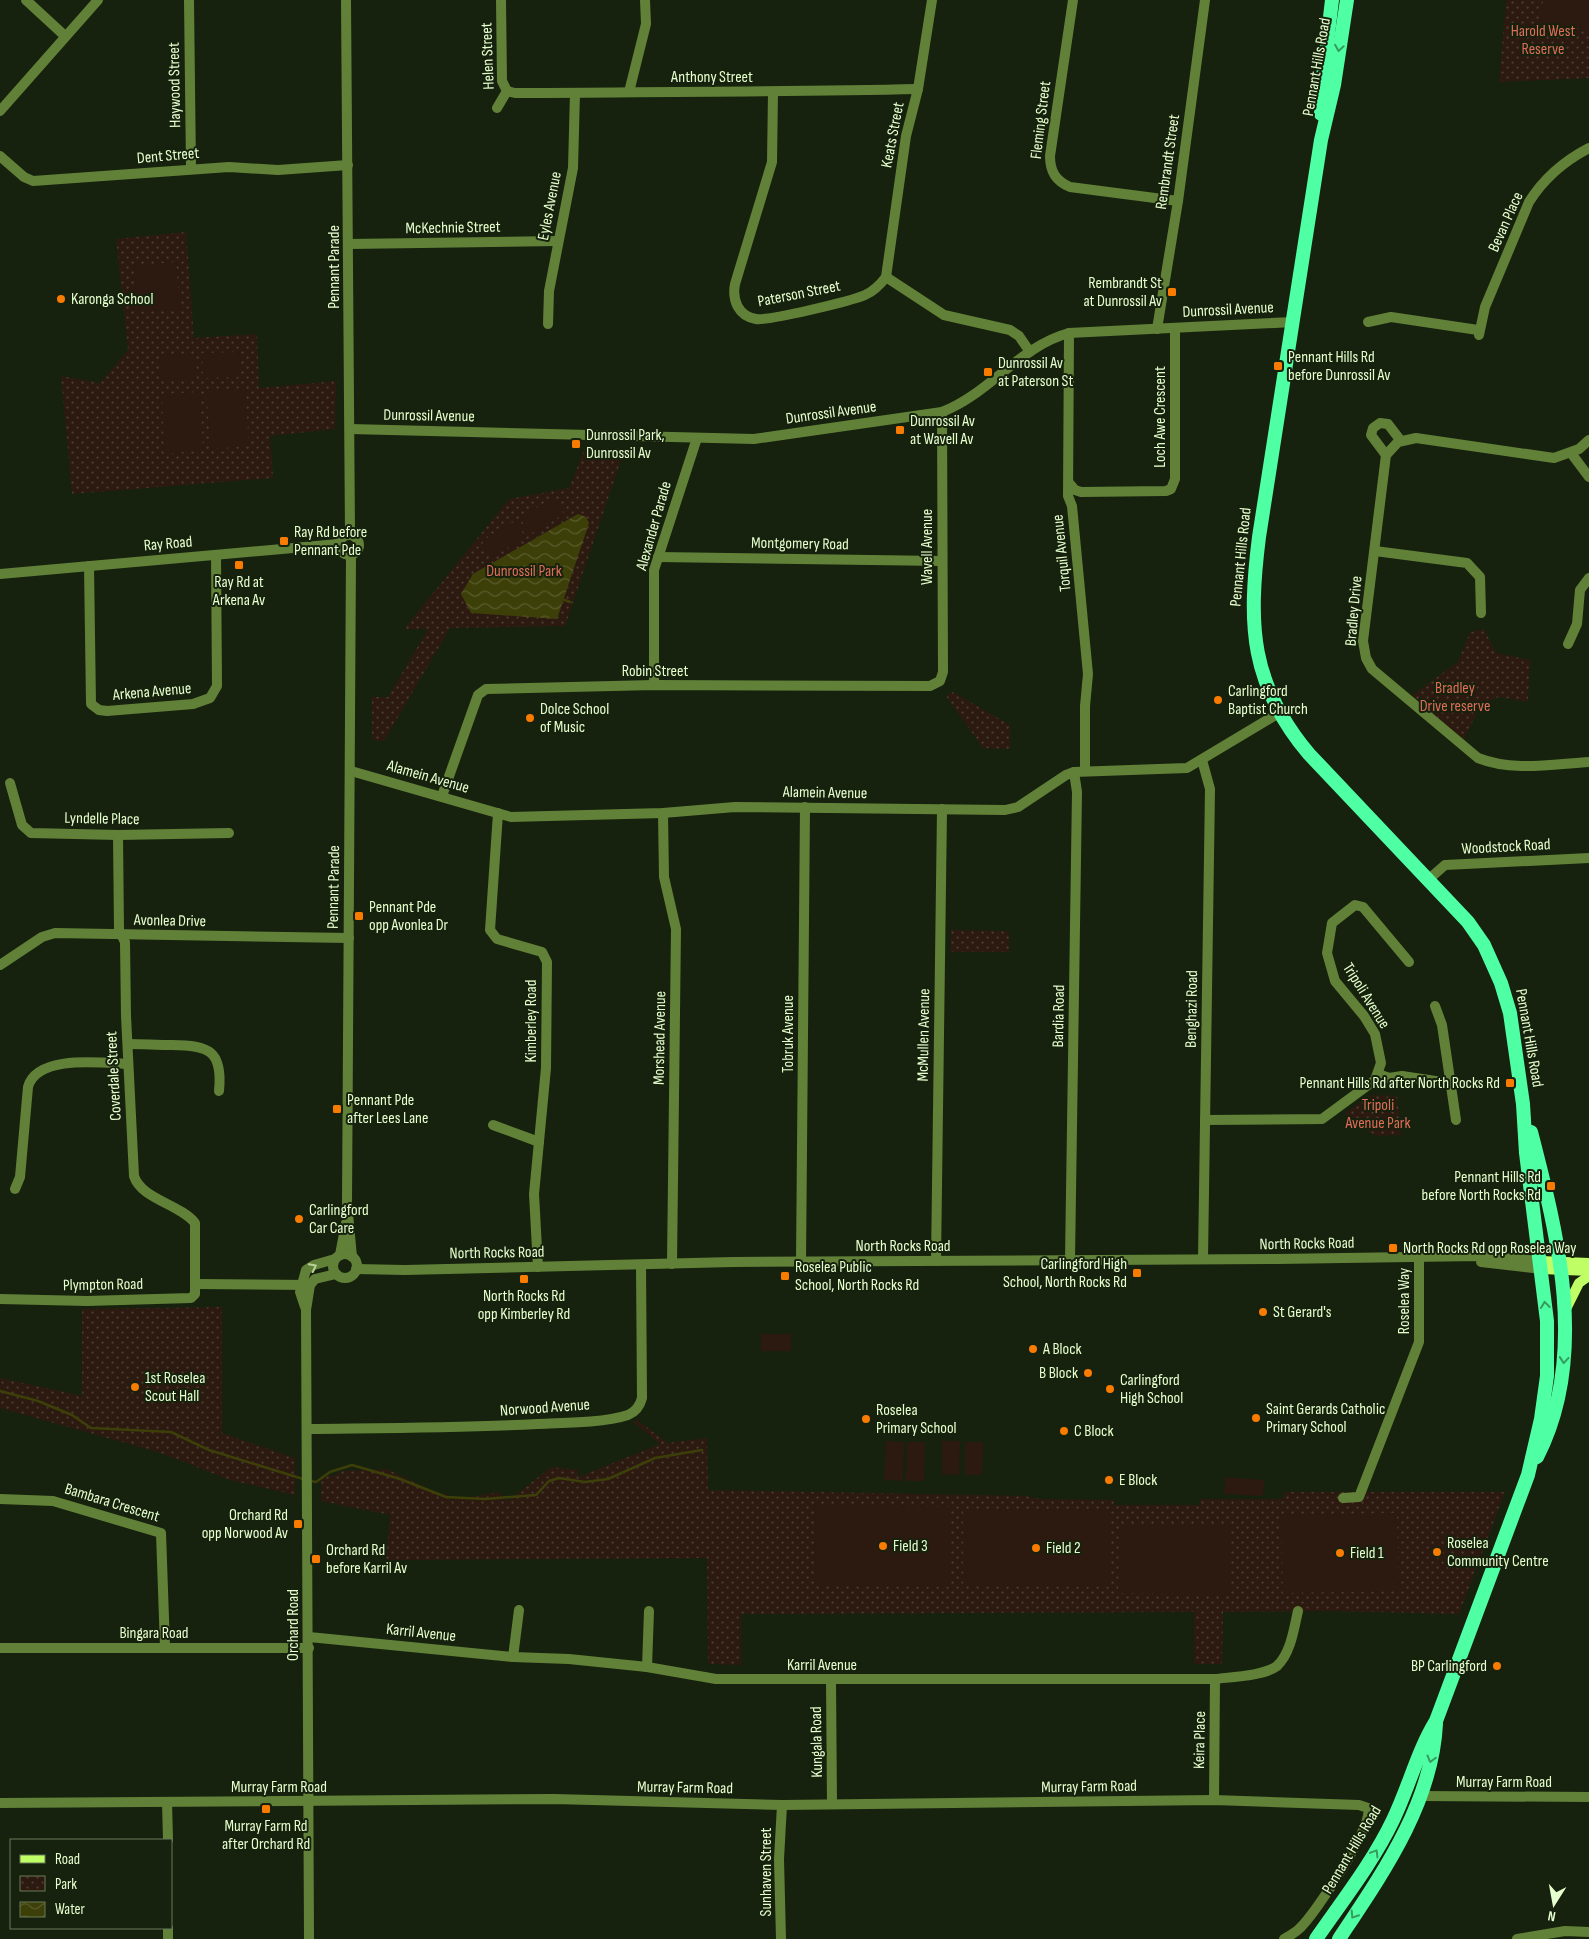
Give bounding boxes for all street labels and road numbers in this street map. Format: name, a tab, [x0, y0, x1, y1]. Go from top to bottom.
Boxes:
street label: Pennant Hills Road	[1299, 16, 1335, 118]
street label: Helen Street	[477, 22, 499, 90]
street label: Haywood Street	[165, 42, 185, 128]
street label: Anthony Street	[670, 68, 753, 87]
street label: Fleming Street	[1027, 80, 1055, 160]
street label: Keats Street	[877, 100, 909, 169]
street label: Rembrandt Street	[1152, 113, 1184, 211]
street label: Dent Street	[136, 144, 200, 168]
street label: Eyles Avenue	[534, 170, 566, 242]
street label: Bevan Place	[1484, 189, 1528, 255]
street label: McKechnie Street	[405, 218, 501, 238]
street label: Pennant Parade	[325, 225, 344, 309]
street label: Paterson Street	[756, 277, 842, 311]
street label: Dunrossil Avenue	[1182, 298, 1274, 322]
street label: Loch Awe Crescent	[1151, 366, 1170, 468]
street label: Dunrossil Avenue	[784, 397, 878, 429]
street label: Dunrossil Avenue	[383, 406, 475, 426]
street label: Alexander Parade	[632, 479, 676, 574]
street label: Pennant Hills Road	[1226, 507, 1256, 607]
street label: Wavell Avenue	[918, 509, 937, 585]
street label: Torquil Avenue	[1049, 514, 1075, 592]
street label: Ray Road	[143, 532, 193, 556]
street label: Montgomery Road	[751, 534, 849, 554]
street label: Bradley Drive	[1341, 575, 1367, 647]
street label: Robin Street	[622, 662, 688, 681]
street label: Arkena Avenue	[111, 679, 192, 705]
street label: Alamein Avenue	[384, 756, 471, 798]
street label: Alamein Avenue	[782, 783, 867, 803]
street label: Lyndelle Place	[64, 809, 140, 829]
street label: Woodstock Road	[1461, 835, 1551, 859]
street label: Pennant Parade	[324, 845, 344, 929]
street label: Avonlea Drive	[133, 911, 206, 931]
street label: Tripoli Avenue	[1338, 960, 1394, 1032]
street label: Benghazi Road	[1182, 970, 1202, 1048]
street label: Kimberley Road	[522, 980, 541, 1062]
street label: Bardia Road	[1049, 984, 1069, 1048]
street label: Pennant Hills Road	[1511, 987, 1547, 1089]
street label: McMullen Avenue	[914, 988, 934, 1082]
street label: Morshead Avenue	[650, 991, 670, 1085]
street label: Tobruk Avenue	[779, 995, 798, 1073]
street label: Coverdale Street	[102, 1031, 126, 1121]
street label: North Rocks Road	[1259, 1234, 1355, 1254]
street label: North Rocks Road	[856, 1237, 950, 1256]
street label: North Rocks Road	[449, 1243, 545, 1263]
street label: Roselea Way	[1395, 1268, 1414, 1334]
street label: Plympton Road	[63, 1275, 143, 1295]
street label: Norwood Avenue	[499, 1395, 591, 1421]
street label: Bambara Crescent	[62, 1480, 162, 1526]
street label: Orchard Road	[284, 1589, 303, 1661]
street label: Karril Avenue	[385, 1620, 457, 1646]
street label: Bingara Road	[120, 1624, 188, 1643]
street label: Karril Avenue	[787, 1656, 857, 1675]
street label: Kungala Road	[807, 1706, 827, 1778]
street label: Keira Place	[1190, 1711, 1210, 1769]
street label: Murray Farm Road	[1456, 1773, 1552, 1792]
street label: Murray Farm Road	[1041, 1777, 1137, 1797]
street label: Murray Farm Road	[231, 1778, 327, 1797]
street label: Murray Farm Road	[637, 1778, 733, 1798]
street label: Pennant Hills Road	[1318, 1802, 1386, 1898]
street label: Sunhaven Street	[757, 1827, 776, 1916]

